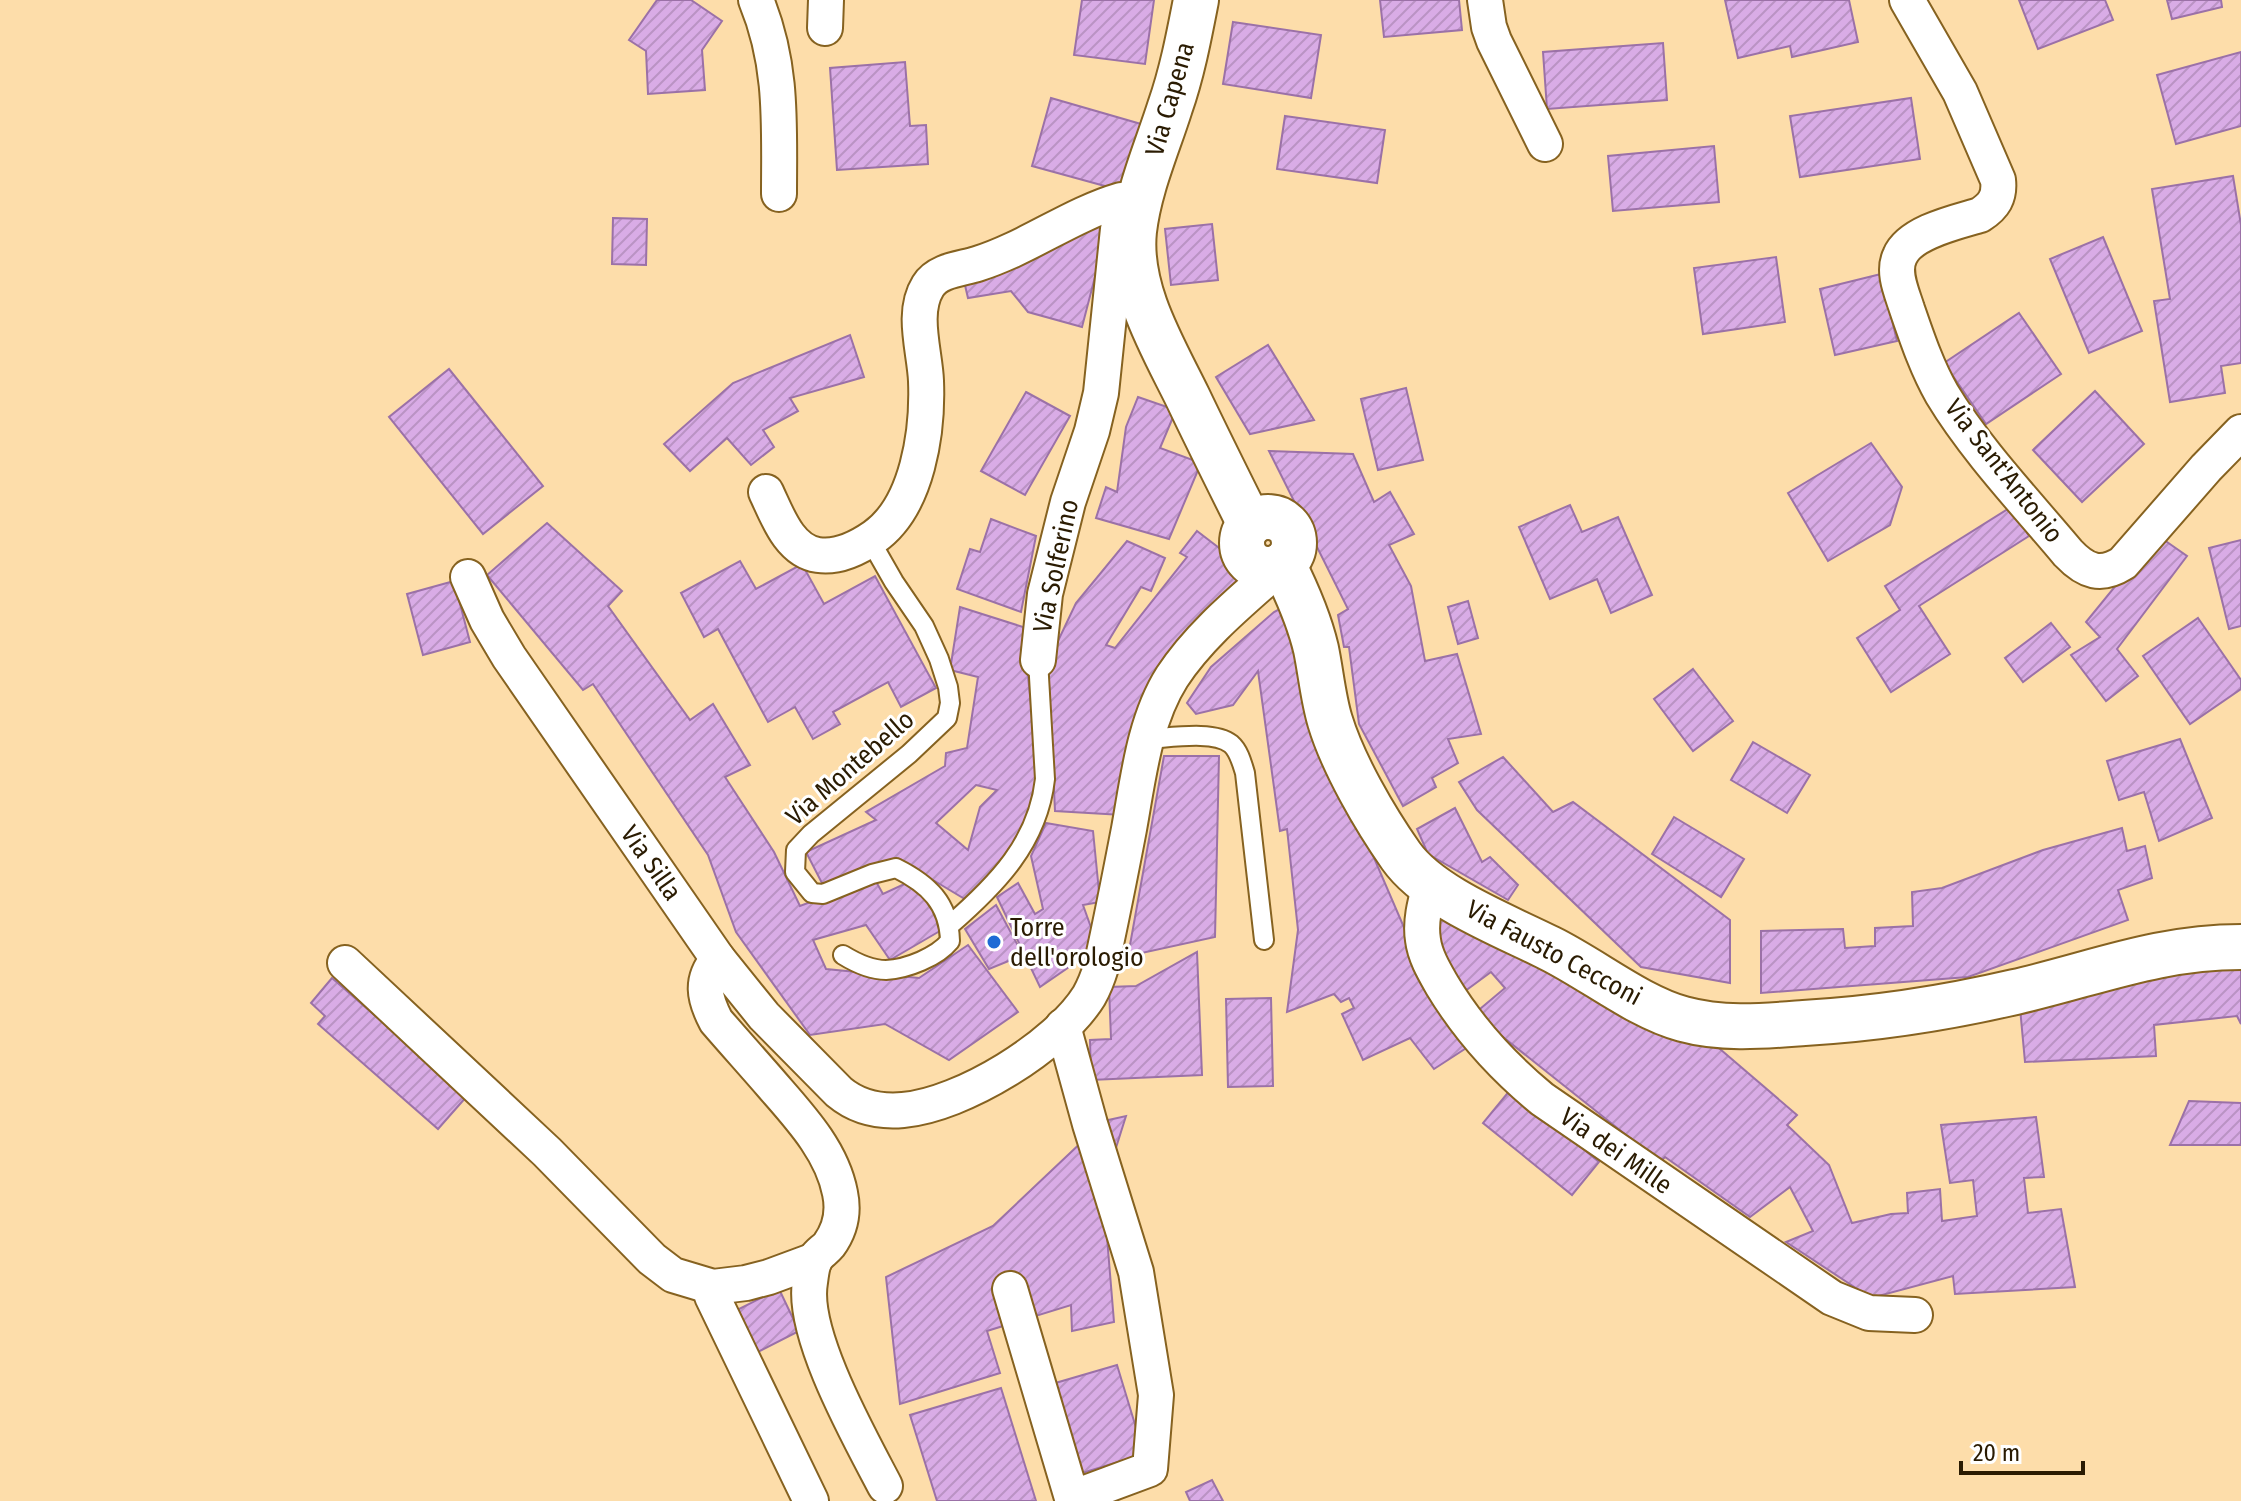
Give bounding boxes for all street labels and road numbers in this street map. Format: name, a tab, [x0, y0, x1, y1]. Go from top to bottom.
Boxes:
street label: Via Capena	[1139, 38, 1201, 160]
street label: Via Sant'Antonio	[1938, 393, 2070, 549]
street label: Via Solferino	[1027, 496, 1085, 636]
street label: Via Montebello	[780, 704, 920, 832]
street label: Via Silla	[614, 820, 688, 906]
street label: Via Fausto Cecconi	[1461, 894, 1647, 1012]
street label: Via dei Mille	[1554, 1101, 1678, 1201]

